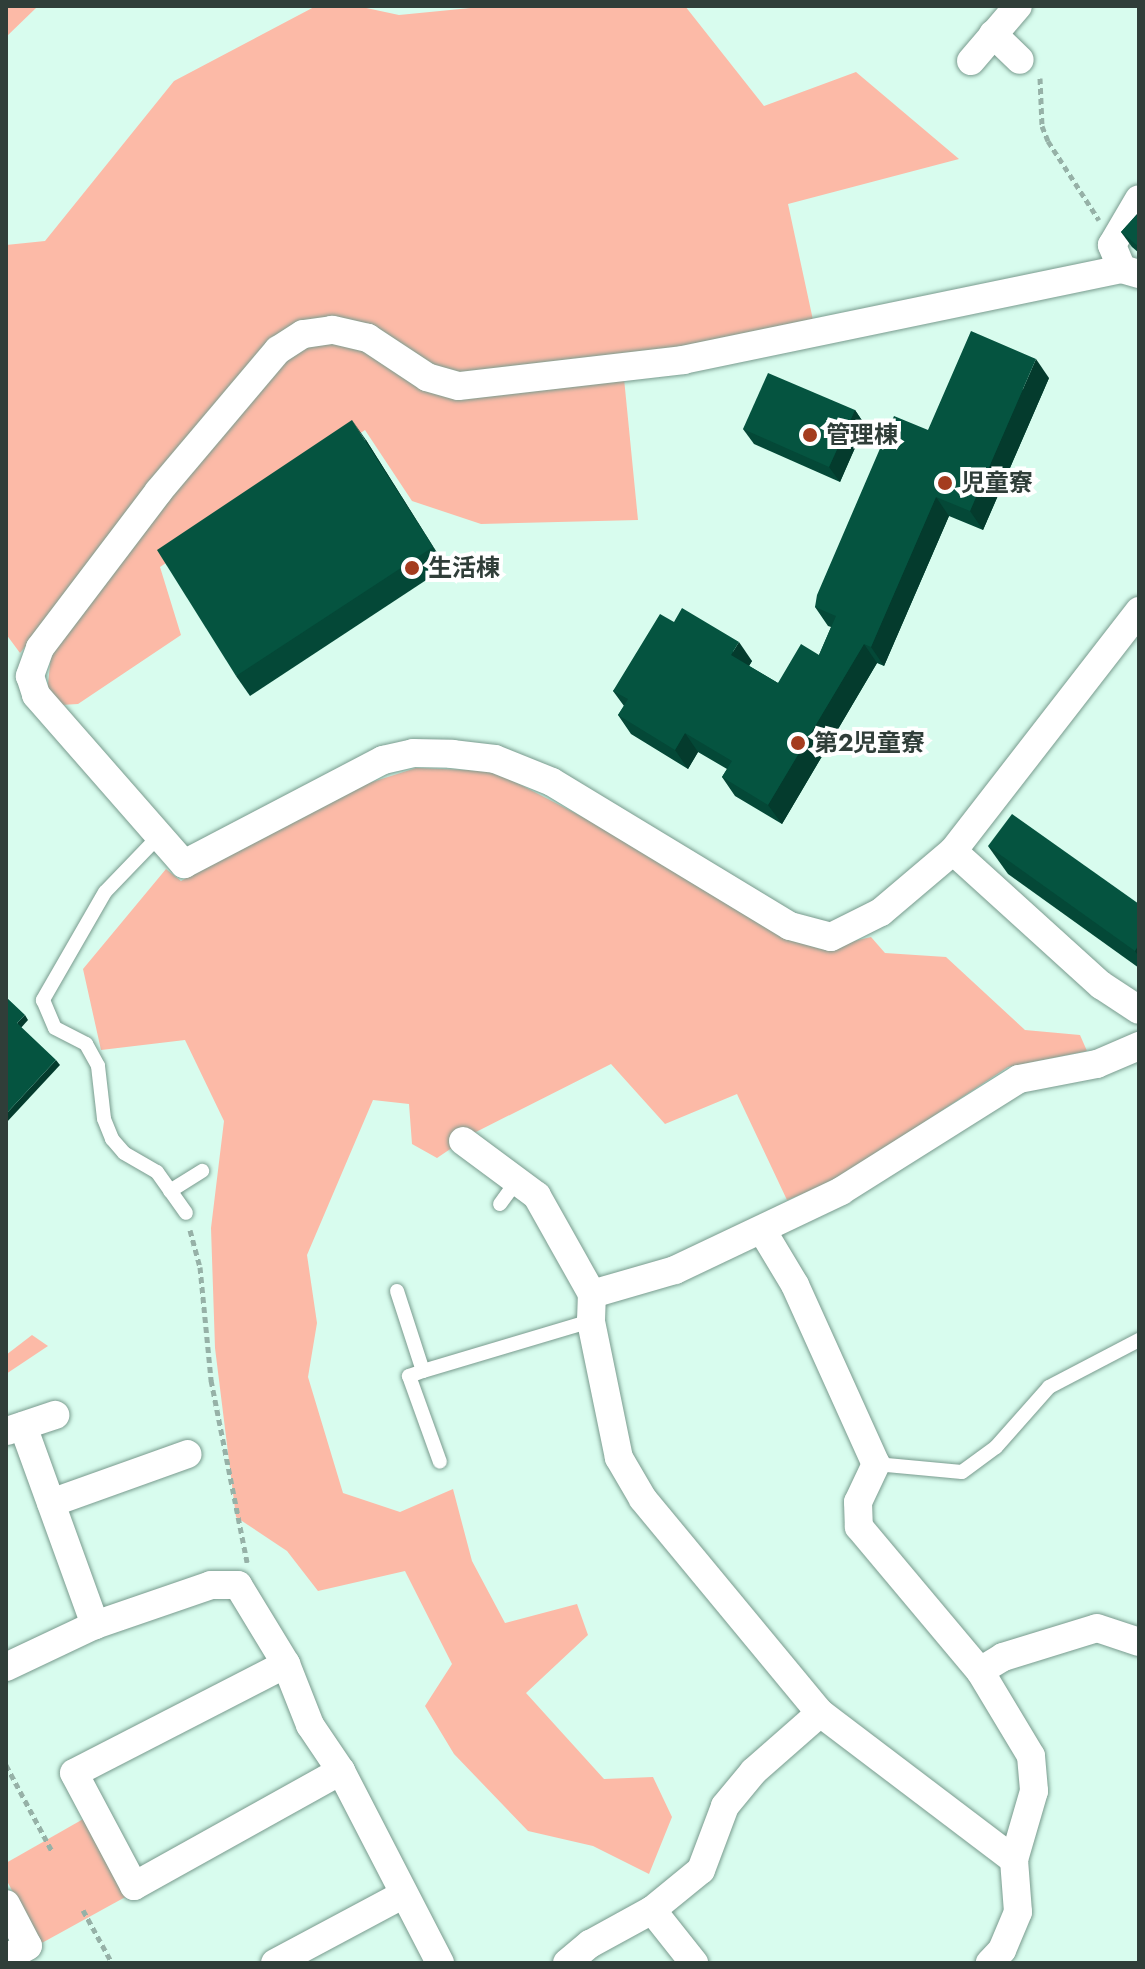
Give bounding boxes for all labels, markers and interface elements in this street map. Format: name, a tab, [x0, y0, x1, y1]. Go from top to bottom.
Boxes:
place label: 管理棟	[826, 421, 898, 449]
marker: 管理棟	[801, 426, 819, 444]
place label: 児童寮	[961, 469, 1033, 497]
marker: 児童寮	[936, 474, 954, 492]
place label: 生活棟	[428, 554, 500, 582]
marker: 生活棟	[403, 559, 421, 577]
place label: 第２児童寮	[814, 729, 925, 757]
marker: 第２児童寮	[789, 734, 807, 752]

